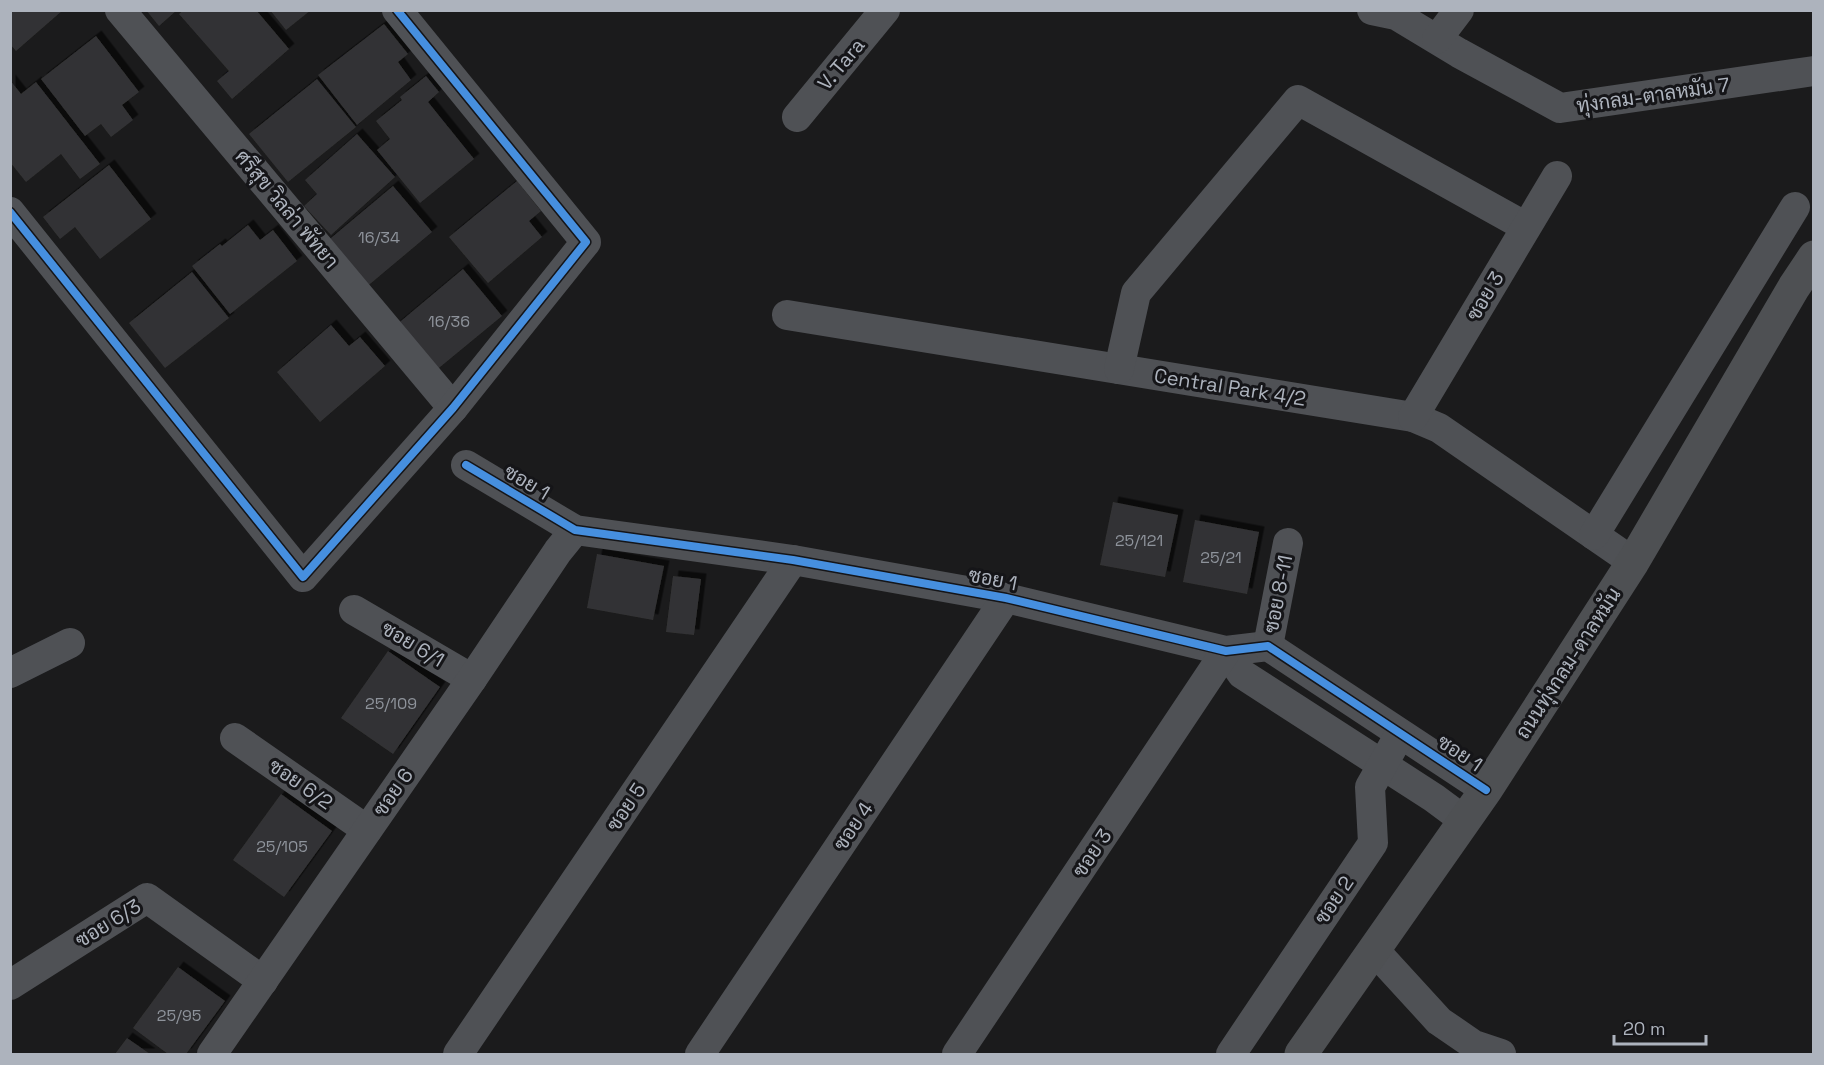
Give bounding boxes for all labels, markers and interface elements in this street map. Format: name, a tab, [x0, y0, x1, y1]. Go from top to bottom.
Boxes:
street label: V. Tara	[812, 33, 870, 95]
street label: ทุ่งกลม-ตาลหมัน 7	[1575, 71, 1731, 120]
street label: ศรีสุข วิลล่า พัทยา	[229, 144, 344, 274]
house number: 16/34	[358, 227, 400, 248]
street label: ซอย 3	[1460, 267, 1510, 325]
house number: 16/36	[428, 311, 470, 332]
street label: Central Park 4/2	[1152, 362, 1308, 412]
street label: ซอย 1	[499, 458, 555, 506]
house number: 25/121	[1115, 530, 1163, 551]
house number: 25/21	[1200, 547, 1242, 568]
street label: ซอย 8-11	[1258, 553, 1298, 635]
street label: ซอย 1	[966, 562, 1020, 596]
street label: ถนนทุ่งกลม-ตาลหมัน	[1509, 583, 1627, 744]
street label: ซอย 6/1	[377, 615, 449, 673]
house number: 25/109	[365, 693, 417, 714]
street label: ซอย 1	[1432, 729, 1488, 777]
street label: ซอย 6/2	[264, 753, 338, 815]
street label: ซอย 6	[367, 763, 419, 821]
street label: ซอย 5	[601, 778, 651, 836]
street label: ซอย 4	[827, 797, 879, 855]
street label: ซอย 3	[1066, 824, 1118, 882]
house number: 25/105	[256, 836, 308, 857]
street label: ซอย 2	[1308, 871, 1360, 929]
street label: ซอย 6/3	[70, 893, 146, 953]
house number: 25/95	[157, 1005, 201, 1026]
scale bar	[1614, 1008, 1706, 1046]
text: 20 m	[1623, 1017, 1666, 1040]

